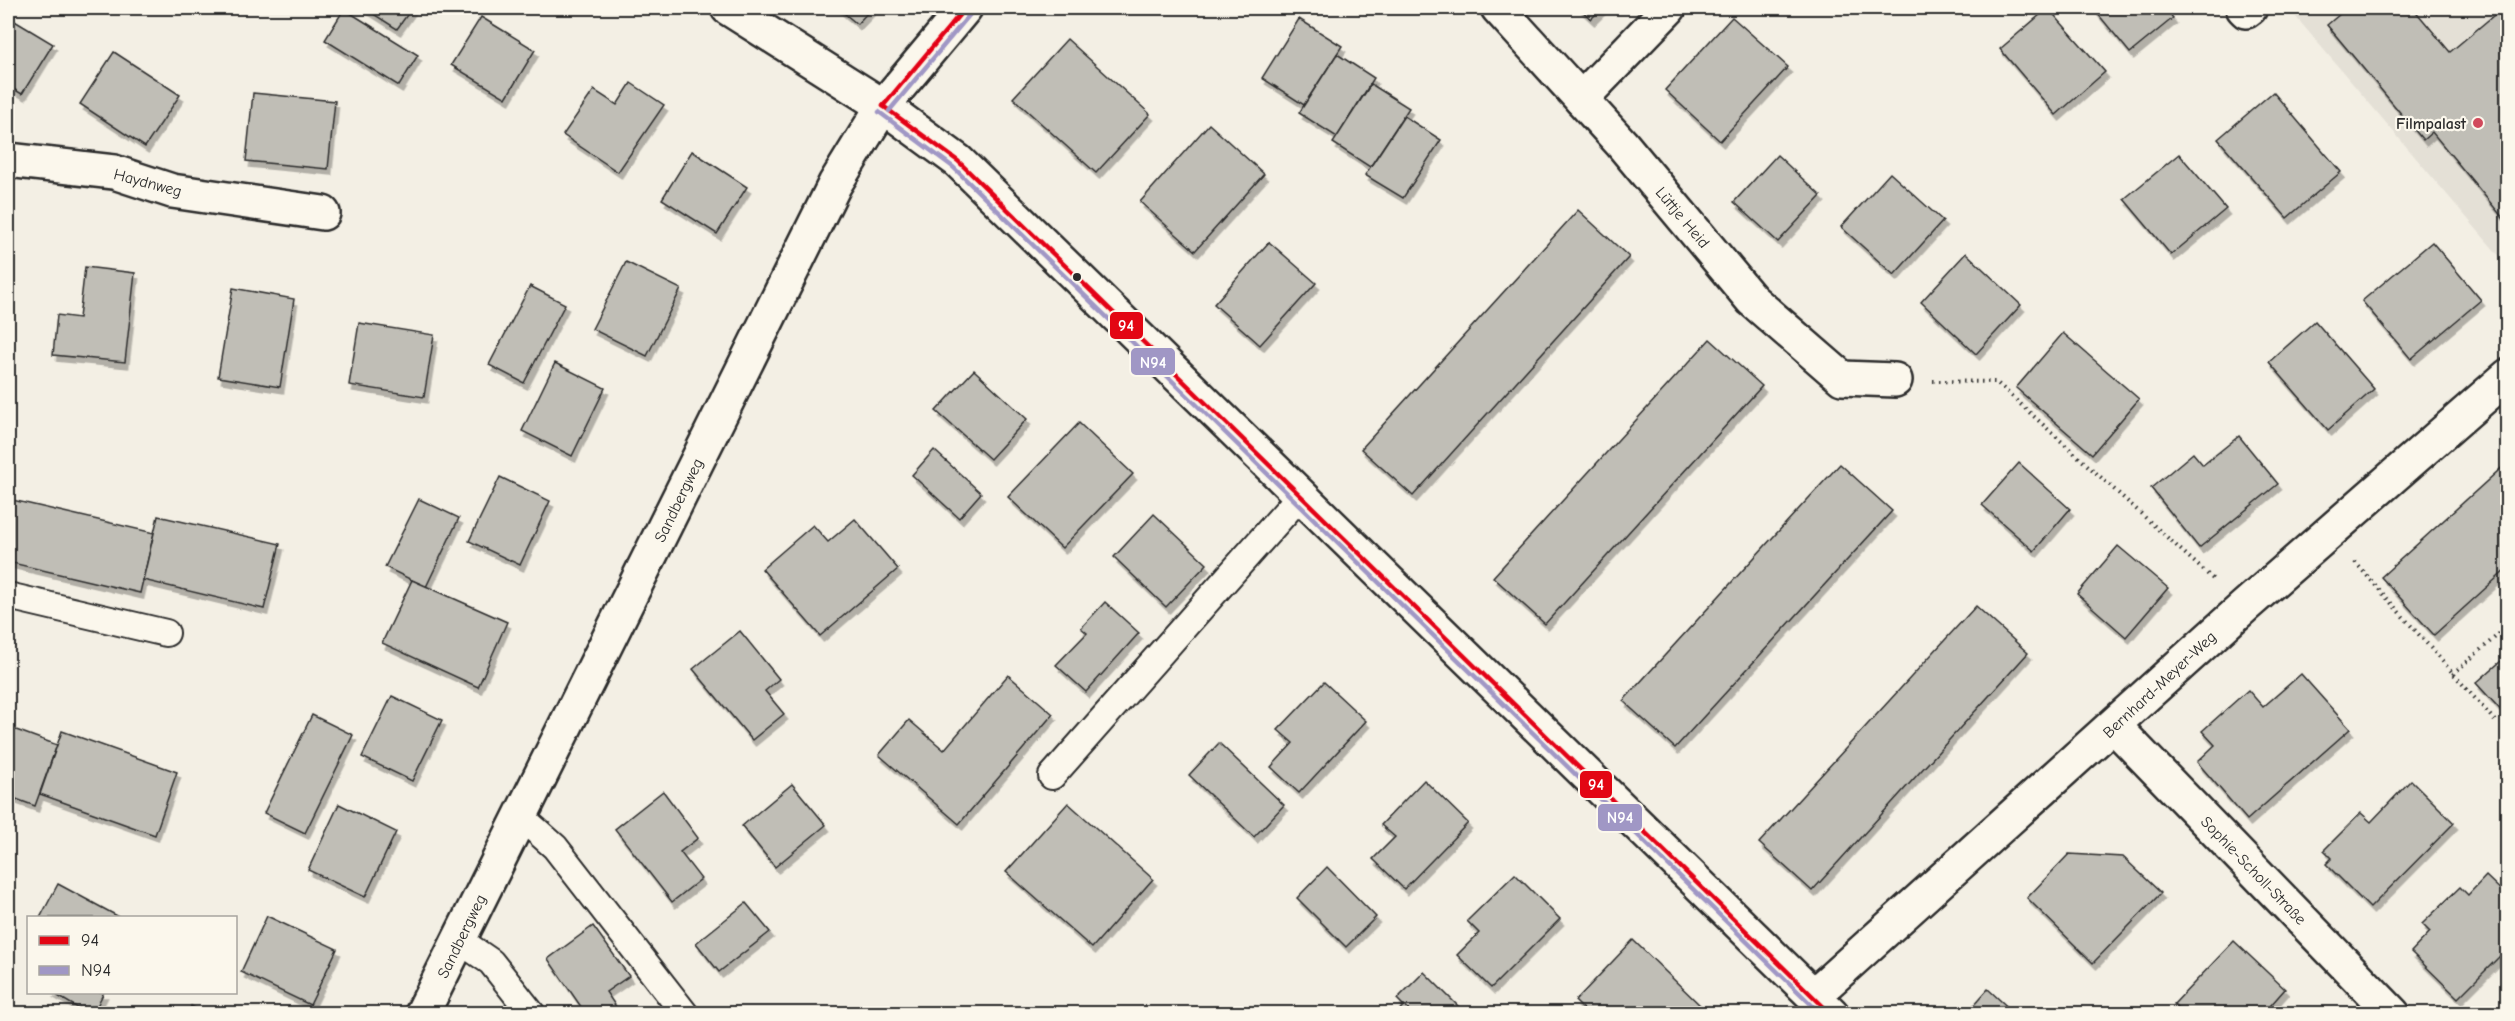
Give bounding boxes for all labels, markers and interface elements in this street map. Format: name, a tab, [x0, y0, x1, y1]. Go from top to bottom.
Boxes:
place label: Filmpalast	[2396, 115, 2467, 133]
marker: Filmpalast	[2471, 116, 2485, 130]
street label: Haydnweg	[112, 165, 184, 201]
street label: Lüttje Heid	[1652, 184, 1713, 252]
unlabelled marker	[1071, 271, 1083, 283]
line badge: 94	[1109, 311, 1144, 340]
text: 94	[1118, 317, 1134, 335]
line badge: N94	[1130, 347, 1176, 376]
text: N94	[1140, 354, 1166, 372]
street label: Sandbergweg	[651, 456, 707, 545]
street label: Bernhard-Meyer-Weg	[2099, 628, 2220, 742]
line badge: 94	[1579, 770, 1613, 799]
text: 94	[1588, 776, 1604, 794]
line badge: N94	[1597, 803, 1643, 832]
text: N94	[1607, 809, 1633, 827]
street label: Sophie-Scholl-Straße	[2197, 813, 2310, 929]
street label: Sandbergweg	[434, 892, 490, 981]
legend	[27, 916, 237, 994]
text: 94	[81, 930, 99, 951]
text: N94	[81, 960, 111, 981]

